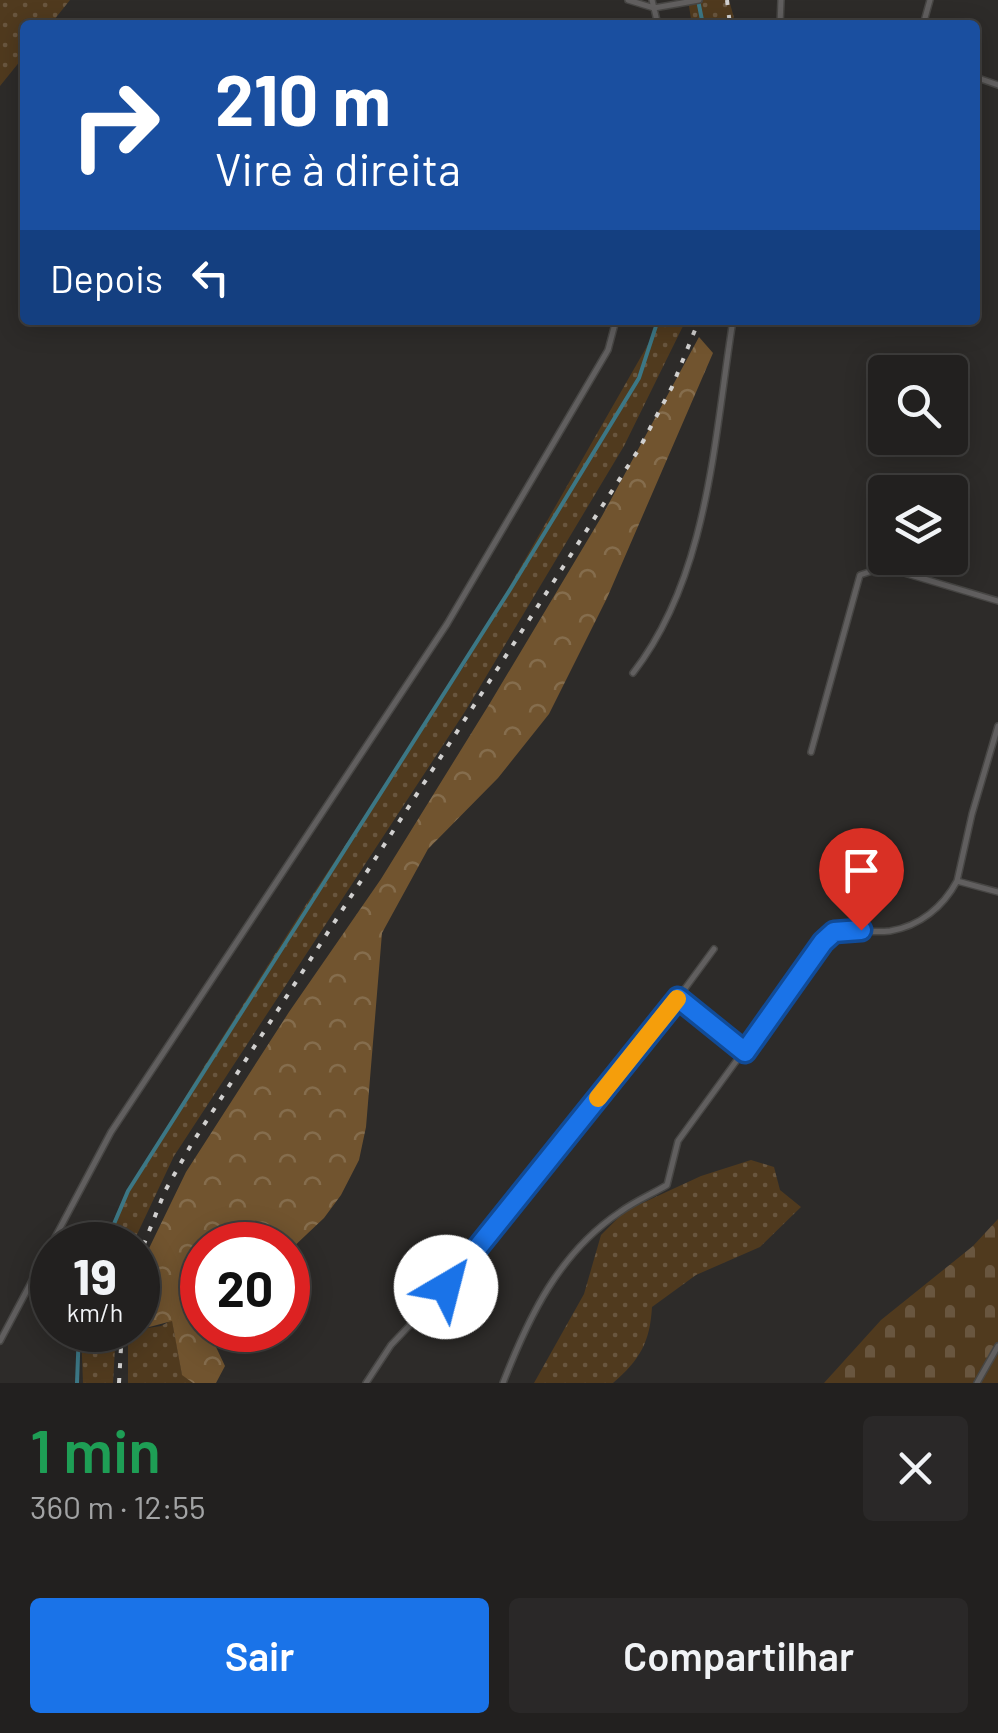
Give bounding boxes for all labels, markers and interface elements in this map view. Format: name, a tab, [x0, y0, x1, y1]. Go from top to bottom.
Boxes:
text: 210 m	[215, 56, 391, 140]
icon: right	[50, 60, 180, 190]
text: Vire à direita	[215, 141, 461, 195]
icon: left	[183, 250, 238, 305]
text: Depois	[50, 255, 163, 301]
map controls	[868, 355, 968, 575]
button: search	[868, 355, 968, 455]
button: layers	[868, 475, 968, 575]
pin	[819, 828, 904, 931]
icon: arrive	[834, 843, 889, 898]
speed limit sign: 20	[180, 1222, 310, 1352]
position arrow	[394, 1235, 498, 1339]
text: 19	[73, 1245, 117, 1305]
text: km/h	[67, 1297, 123, 1327]
text: 1 min	[30, 1413, 161, 1485]
button: close	[863, 1416, 968, 1521]
text: 360 m · 12:55	[30, 1487, 206, 1525]
button: Sair	[30, 1598, 489, 1713]
button: Compartilhar	[509, 1598, 968, 1713]

